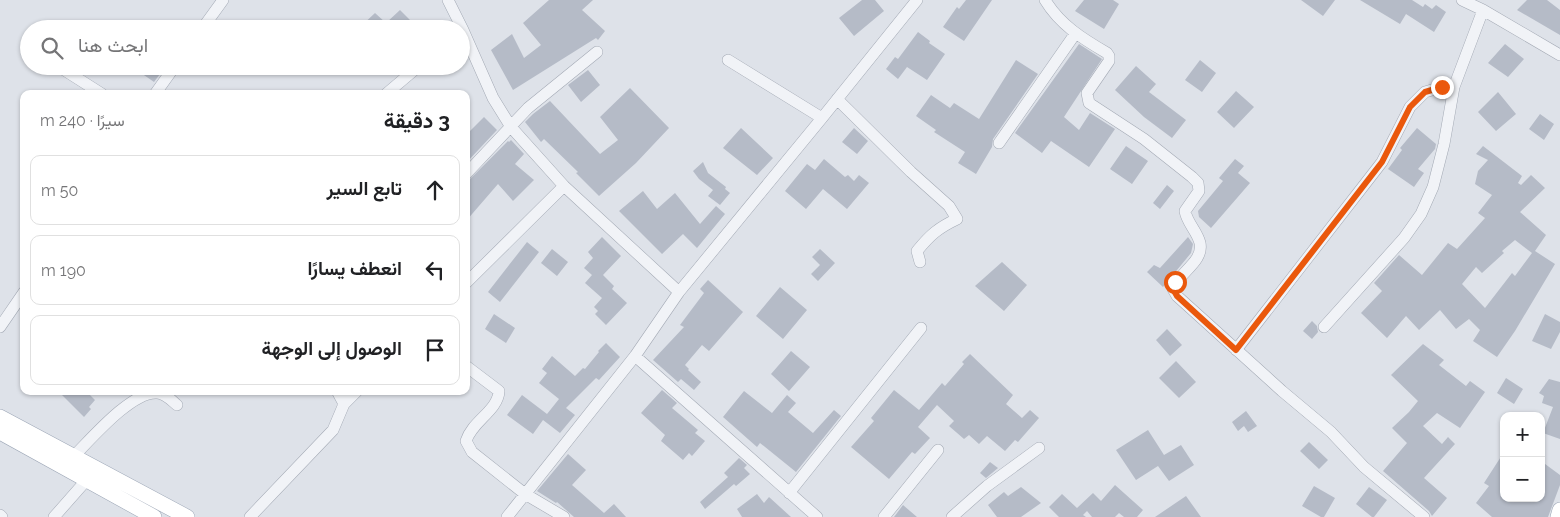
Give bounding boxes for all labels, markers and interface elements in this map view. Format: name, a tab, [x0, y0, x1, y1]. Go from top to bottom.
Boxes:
search box	[20, 20, 470, 75]
icon: search	[38, 34, 66, 62]
text: ابحث هنا	[78, 34, 148, 56]
route end	[1431, 76, 1454, 99]
text: 3 دقيقة	[384, 108, 450, 133]
text: سيرًا · 240 m	[40, 111, 125, 130]
icon: ahead	[421, 176, 449, 204]
text: تابع السير	[327, 177, 402, 199]
text: 50 m	[41, 181, 78, 200]
icon: left	[421, 256, 449, 284]
text: انعطف يسارًا	[308, 257, 402, 279]
text: 190 m	[41, 261, 86, 280]
route start	[1164, 271, 1187, 294]
icon: arrive	[421, 336, 449, 364]
text: الوصول إلى الوجهة	[262, 337, 402, 359]
map controls	[1500, 412, 1545, 502]
button: +	[1500, 412, 1545, 457]
button: −	[1500, 457, 1545, 502]

